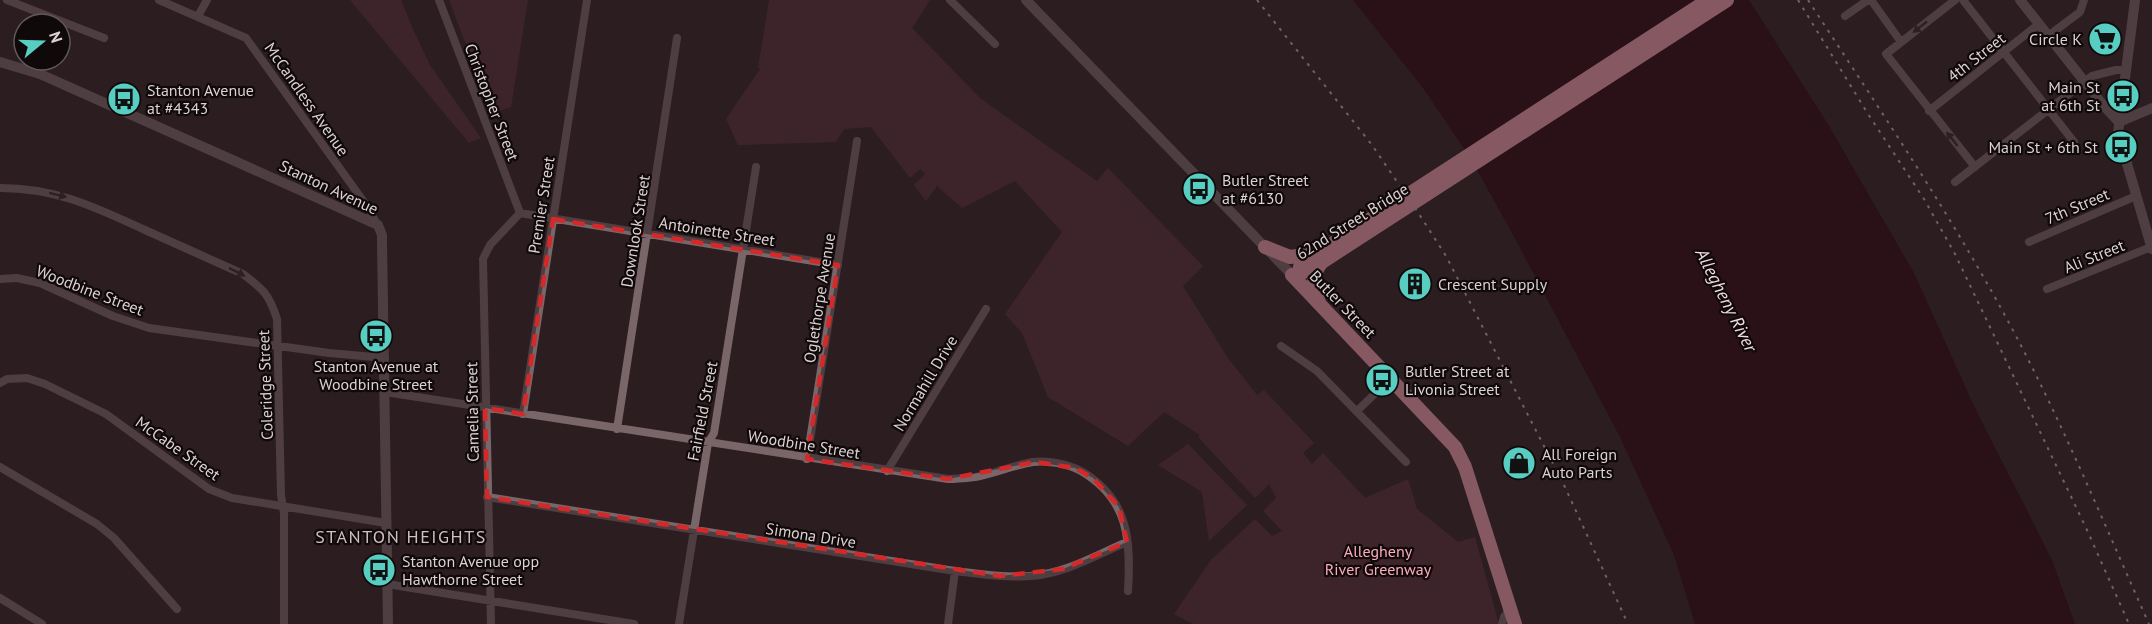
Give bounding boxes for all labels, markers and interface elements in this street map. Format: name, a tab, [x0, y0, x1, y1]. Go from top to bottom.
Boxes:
north arrow	[12, 12, 72, 72]
one-way arrow	[1913, 21, 1928, 33]
supermarket icon: Circle K	[2087, 21, 2123, 57]
street label: 4th Street	[1943, 28, 2009, 86]
text: N	[45, 29, 67, 45]
place label: Circle K	[2029, 29, 2082, 49]
street label: McCandless Avenue	[260, 38, 354, 160]
street label: Christopher Street	[460, 40, 524, 164]
place label: Main St at 6th St	[2041, 77, 2101, 115]
bus stop icon: Main St at 6th St	[2105, 78, 2141, 114]
place label: Stanton Avenue at #4343	[147, 80, 254, 118]
bus stop icon: Stanton Avenue at #4343	[106, 81, 142, 117]
bus stop icon: Main St + 6th St	[2103, 129, 2139, 165]
one-way arrow	[1945, 131, 1958, 147]
place label: Main St + 6th St	[1988, 137, 2099, 157]
street label: Stanton Avenue	[276, 155, 382, 219]
street label: Premier Street	[523, 155, 559, 255]
place label: Butler Street at #6130	[1222, 170, 1309, 208]
bus stop icon: Butler Street at #6130	[1181, 171, 1217, 207]
street label: Downlook Street	[616, 173, 654, 289]
street label: 62nd Street Bridge	[1292, 178, 1412, 264]
street label: 7th Street	[2042, 183, 2113, 228]
one-way arrow	[49, 190, 67, 200]
street label: Antoinette Street	[658, 212, 777, 250]
street label: Oglethorpe Avenue	[799, 232, 839, 364]
street label: Ali Street	[2061, 235, 2128, 277]
water label: Allegheny River	[1690, 243, 1763, 356]
street label: Woodbine Street	[34, 260, 147, 320]
street label: Butler Street	[1306, 266, 1381, 343]
building icon: Crescent Supply	[1397, 266, 1433, 302]
one-way arrow	[228, 267, 245, 276]
place label: Crescent Supply	[1438, 274, 1548, 294]
bus stop icon: Stanton Avenue at Woodbine Street	[358, 318, 394, 354]
street label: Coleridge Street	[253, 329, 277, 440]
street label: Normahill Drive	[889, 331, 961, 435]
place label: Stanton Avenue at Woodbine Street	[314, 356, 439, 394]
street label: Fairfield Street	[683, 359, 722, 463]
street label: Camelia Street	[461, 361, 483, 462]
place label: Butler Street at Livonia Street	[1405, 361, 1510, 399]
bus stop icon: Butler Street at Livonia Street	[1364, 362, 1400, 398]
street label: McCabe Street	[132, 412, 225, 485]
street label: Woodbine Street	[746, 425, 862, 463]
place label: All Foreign Auto Parts	[1542, 444, 1617, 482]
shop icon: All Foreign Auto Parts	[1501, 445, 1537, 481]
street label: Simona Drive	[764, 518, 858, 552]
district label: STANTON HEIGHTS	[315, 525, 487, 548]
park label: Allegheny River Greenway	[1325, 541, 1432, 579]
place label: Stanton Avenue opp Hawthorne Street	[402, 551, 539, 589]
bus stop icon: Stanton Avenue opp Hawthorne Street	[361, 552, 397, 588]

